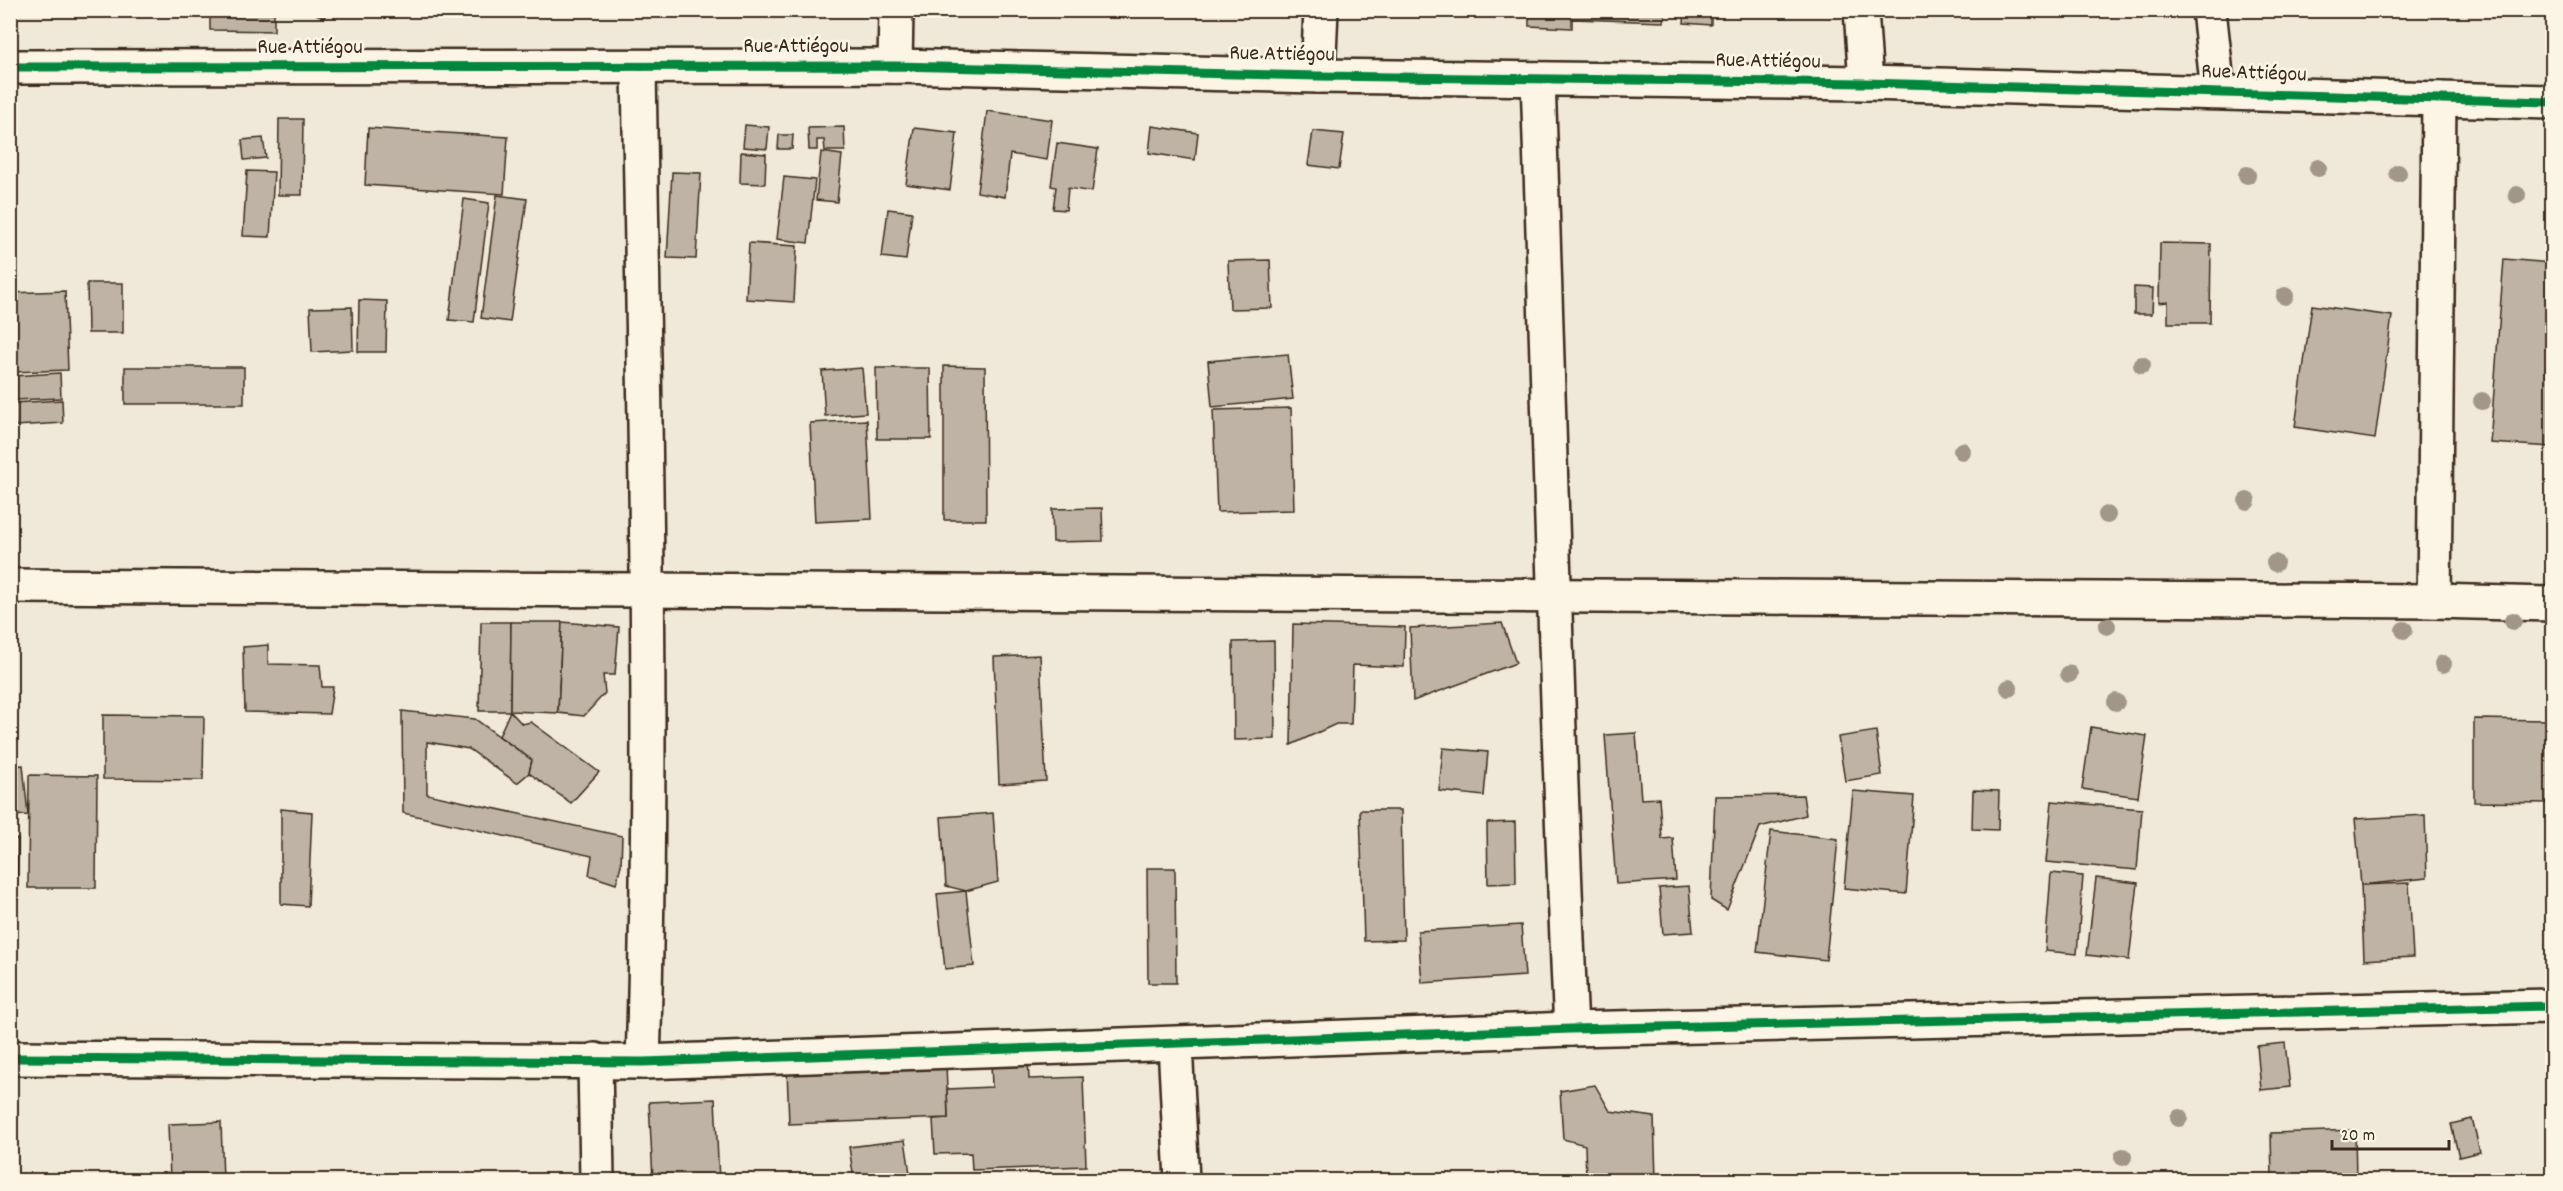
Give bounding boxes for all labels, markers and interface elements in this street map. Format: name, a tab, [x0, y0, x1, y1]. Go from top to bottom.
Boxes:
street label: Rue Attiégou	[743, 32, 849, 63]
street label: Rue Attiégou	[257, 33, 363, 64]
street label: Rue Attiégou	[1229, 39, 1335, 71]
street label: Rue Attiégou	[1715, 46, 1821, 78]
street label: Rue Attiégou	[2201, 57, 2307, 91]
scale bar	[2332, 1113, 2449, 1151]
text: 20 m	[2341, 1124, 2375, 1149]

